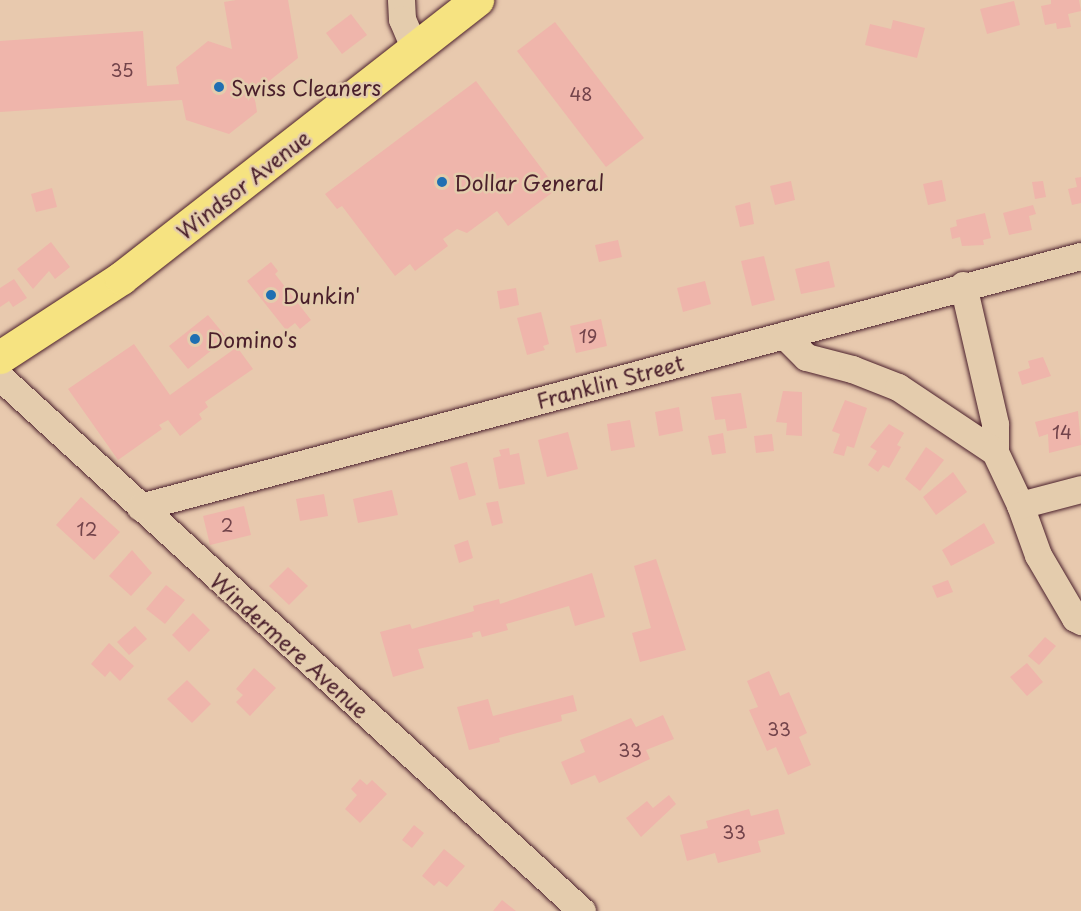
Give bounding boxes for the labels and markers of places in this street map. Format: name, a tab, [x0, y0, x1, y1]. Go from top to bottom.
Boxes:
place label: Swiss Cleaners	[231, 74, 382, 100]
marker: Swiss Cleaners	[212, 80, 226, 94]
place label: Dollar General	[454, 169, 605, 195]
marker: Dollar General	[435, 175, 449, 189]
place label: Dunkin'	[283, 282, 360, 308]
marker: Dunkin'	[264, 288, 278, 302]
place label: Domino's	[207, 326, 297, 352]
marker: Domino's	[188, 332, 202, 346]

